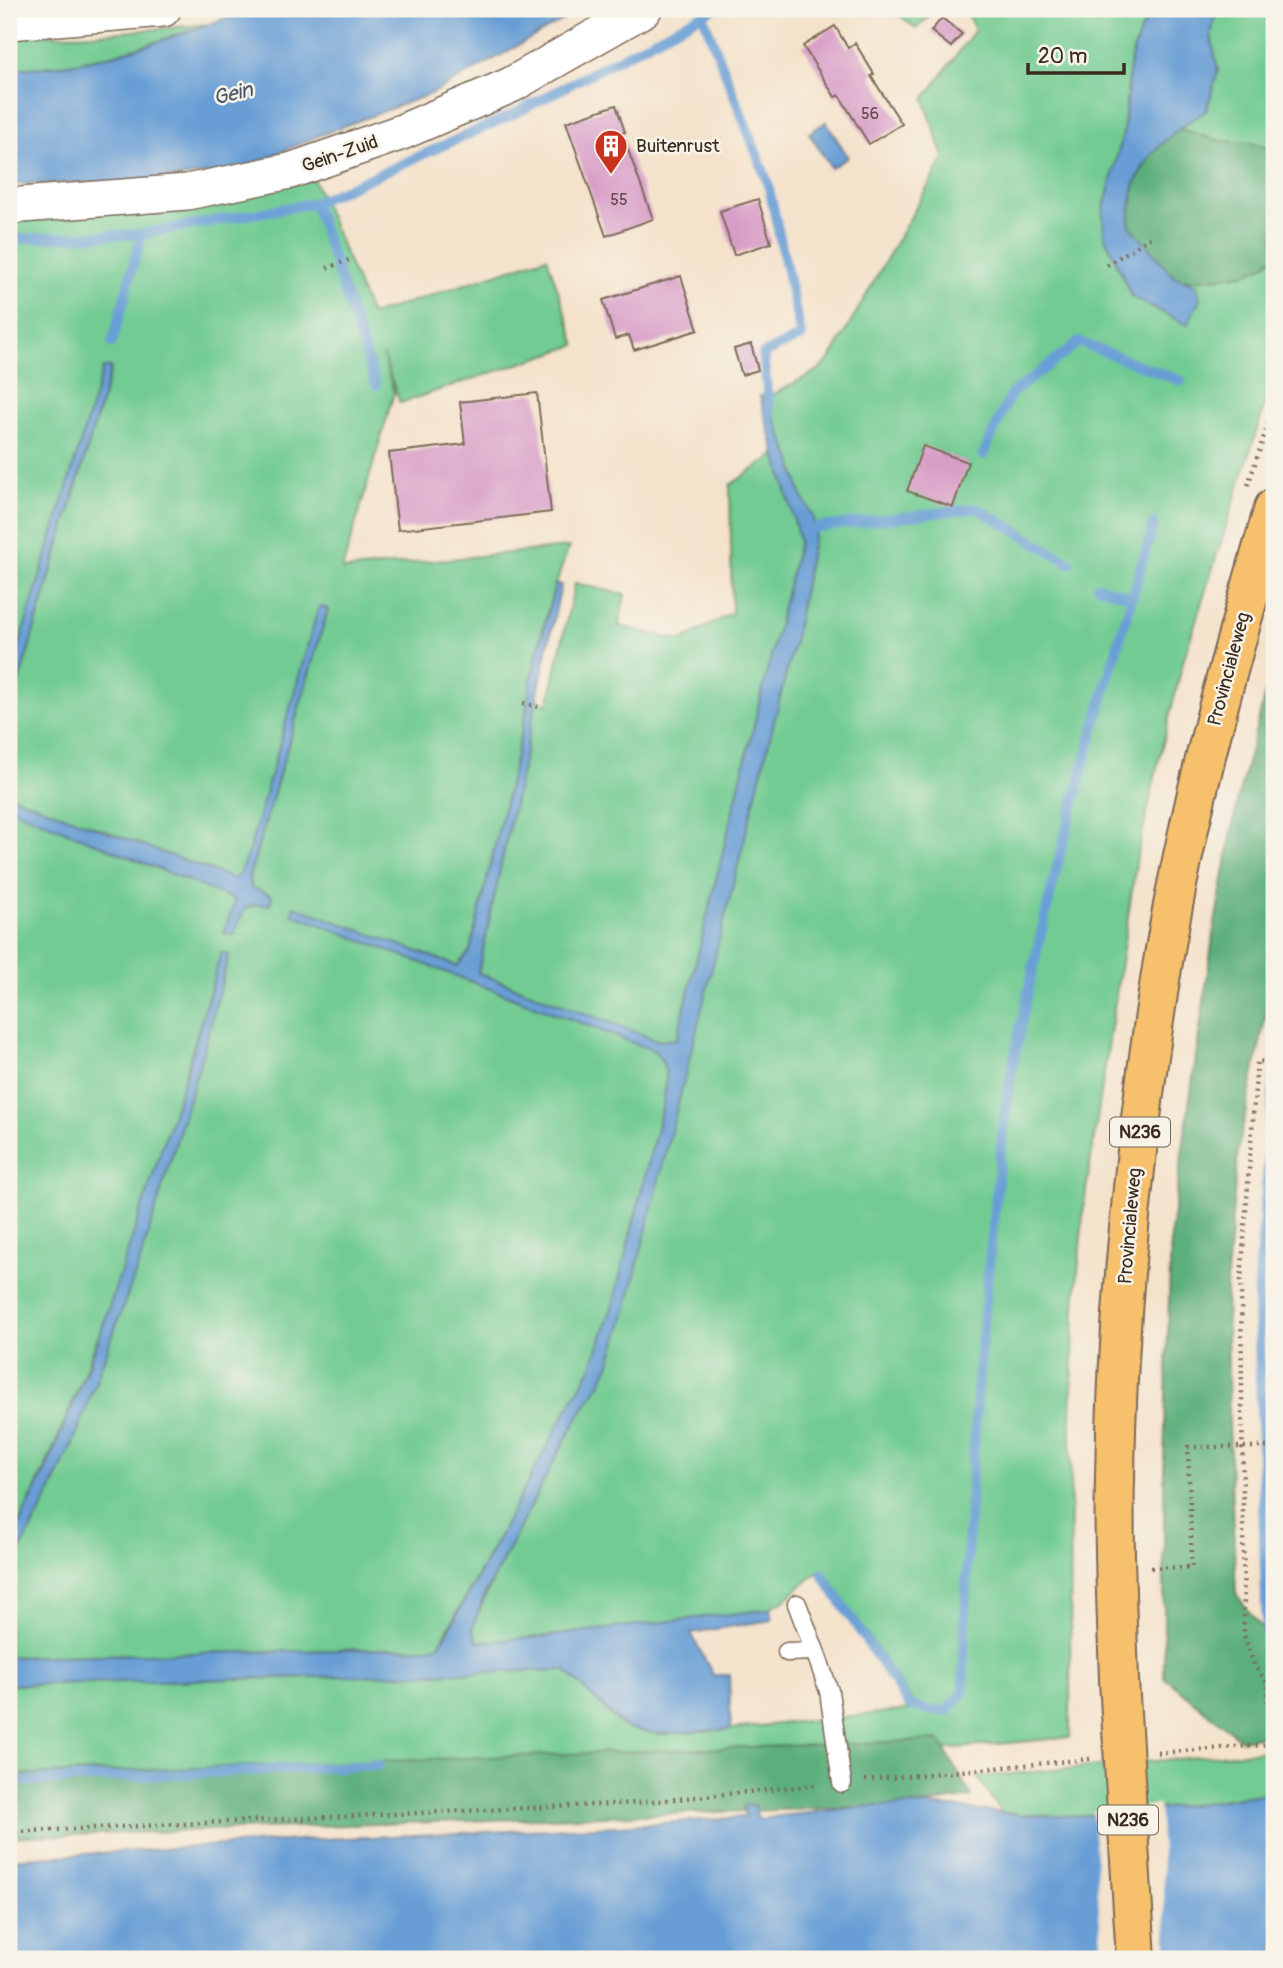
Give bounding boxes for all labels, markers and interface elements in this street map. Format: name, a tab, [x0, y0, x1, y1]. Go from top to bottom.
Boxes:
scale bar	[1028, 32, 1124, 76]
text: 20 m	[1038, 43, 1087, 70]
water label: Gein	[210, 76, 257, 112]
house number: 56	[861, 104, 879, 124]
building icon: Buitenrust	[592, 127, 630, 176]
street label: Gein-Zuid	[299, 130, 381, 178]
place label: Buitenrust	[636, 134, 720, 158]
house number: 55	[610, 190, 628, 210]
street label: Provincialeweg	[1202, 610, 1256, 728]
road number: N236	[1110, 1118, 1170, 1147]
street label: Provincialeweg	[1113, 1167, 1147, 1285]
road number: N236	[1098, 1806, 1158, 1834]

